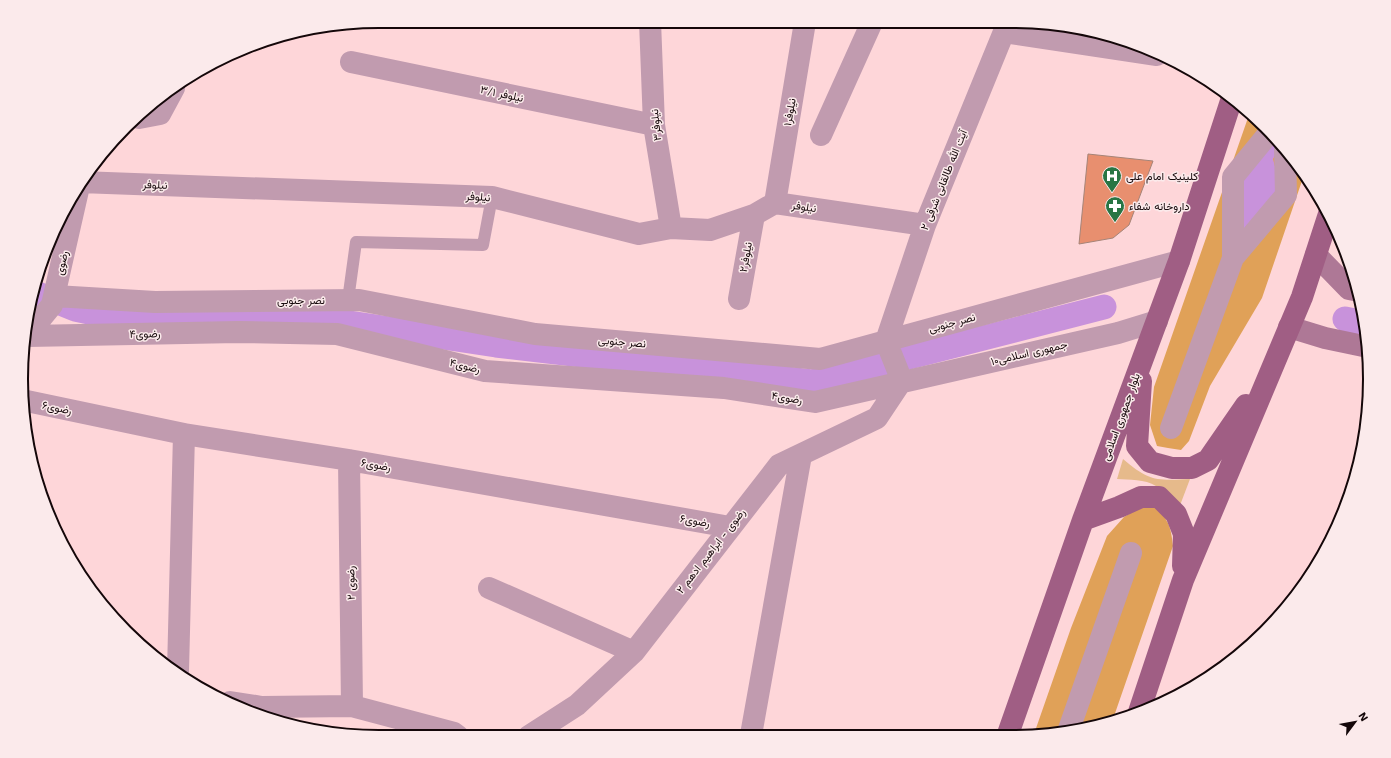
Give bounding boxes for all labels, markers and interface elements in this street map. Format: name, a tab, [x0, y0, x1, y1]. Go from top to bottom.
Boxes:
street label: نیلوفر ۳/۱	[479, 83, 525, 105]
street label: نیلوفر۱	[781, 97, 799, 127]
street label: نیلوفر۳	[648, 108, 664, 142]
street label: آیت الله طالقانی شرقی ۲	[918, 127, 971, 232]
hospital icon: کلینیک امام علی	[1101, 165, 1123, 193]
place label: کلینیک امام علی	[1126, 170, 1198, 184]
street label: نیلوفر	[141, 178, 168, 192]
street label: نیلوفر	[464, 190, 491, 204]
pharmacy icon: داروخانه شفاء	[1104, 195, 1126, 223]
street label: نیلوفر	[790, 199, 817, 215]
place label: داروخانه شفاء	[1129, 200, 1190, 213]
street label: نیلوفر۲	[737, 241, 755, 273]
street label: رضوی	[53, 249, 71, 277]
street label: نصر جنوبی	[277, 294, 325, 307]
street label: نصر جنوبی	[927, 311, 977, 335]
street label: رضوی۴	[129, 327, 161, 341]
street label: نصر جنوبی	[598, 333, 646, 351]
street label: جمهوری اسلامی۱۰	[989, 338, 1069, 368]
street label: رضوی۴	[448, 356, 482, 376]
street label: بلوار جمهوری اسلامی	[1099, 371, 1143, 463]
street label: رضوی۴	[771, 389, 804, 407]
street label: رضوی۶	[41, 399, 73, 418]
street label: رضوی۶	[360, 456, 392, 474]
street label: رضوی - ابراهیم ادهم ۲	[674, 506, 749, 597]
street label: رضوی۶	[679, 512, 711, 530]
street label: رضوی ۲	[344, 566, 358, 600]
north arrow	[1335, 702, 1375, 742]
text: N	[1355, 710, 1371, 724]

